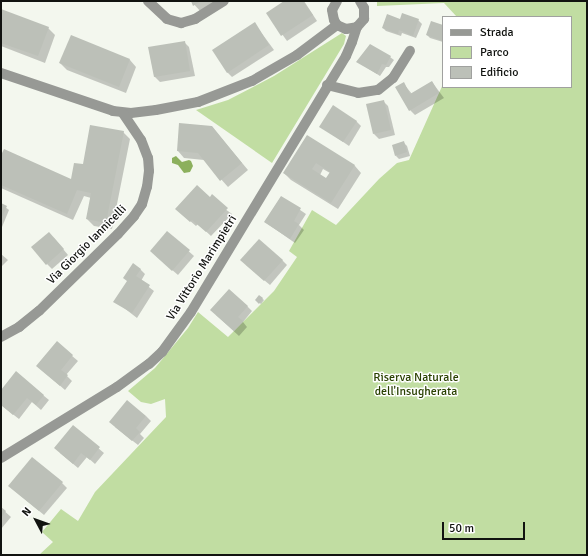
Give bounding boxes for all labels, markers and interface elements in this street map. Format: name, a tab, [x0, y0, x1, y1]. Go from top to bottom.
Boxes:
legend	[442, 16, 572, 88]
text: Strada	[480, 25, 514, 40]
text: Parco	[480, 45, 509, 60]
text: Edificio	[480, 65, 518, 80]
street label: Via Giorgio Iannicelli	[44, 202, 130, 288]
street label: Via Vittorio Marimpietri	[164, 213, 240, 323]
park label: Riserva Naturale dell'Insugherata	[373, 371, 459, 399]
north arrow	[16, 500, 56, 540]
text: N	[19, 505, 34, 519]
scale bar	[444, 514, 527, 540]
text: 50 m	[449, 521, 474, 536]

